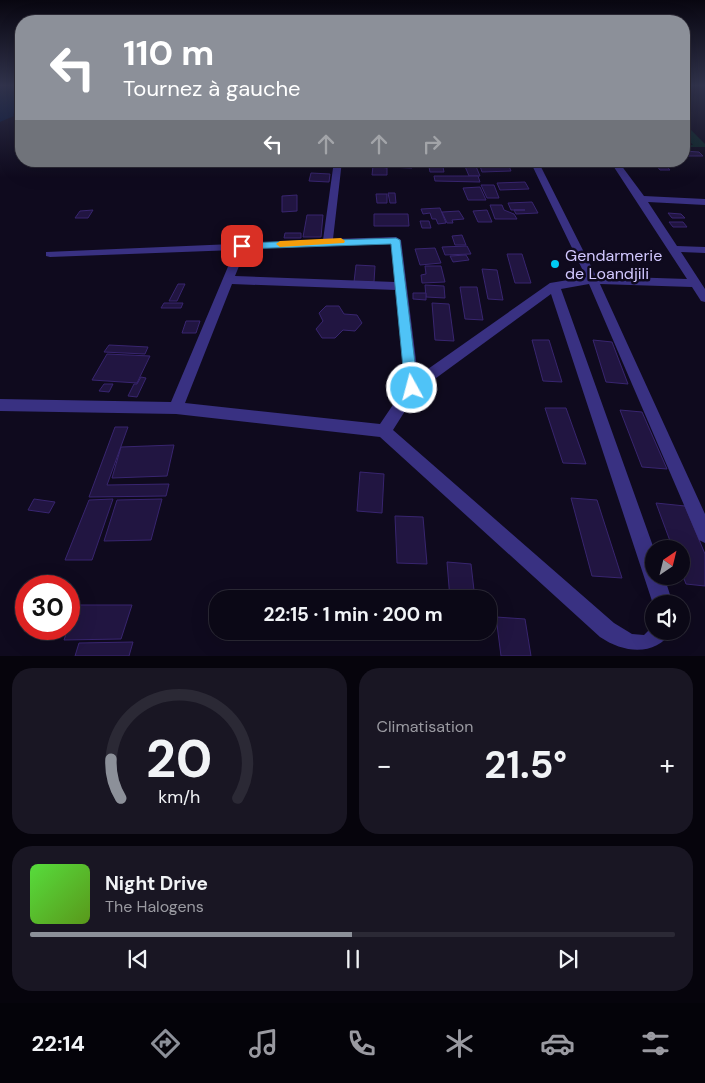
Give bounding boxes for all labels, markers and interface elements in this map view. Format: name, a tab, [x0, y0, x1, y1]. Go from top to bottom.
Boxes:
text: 110 m	[123, 30, 214, 76]
icon: left	[40, 35, 105, 100]
text: Tournez à gauche	[123, 74, 301, 103]
icon: left	[259, 130, 287, 158]
icon: ahead	[312, 130, 340, 158]
icon: ahead	[365, 130, 393, 158]
icon: right	[418, 130, 446, 158]
pin	[221, 225, 263, 267]
icon: arrive	[228, 232, 256, 260]
place label: Gendarmerie de Loandjili	[565, 245, 662, 284]
marker: Gendarmerie de Loandjili	[549, 258, 561, 270]
position arrow	[385, 361, 437, 413]
north arrow	[645, 540, 690, 585]
map controls	[645, 540, 690, 640]
speed limit sign: 30	[15, 575, 80, 640]
button: sound	[645, 595, 690, 640]
text: 22:15 · 1 min · 200 m	[263, 602, 443, 627]
text: Climatisation	[377, 716, 474, 737]
text: 20	[146, 725, 212, 793]
text: 21.5°	[484, 740, 567, 790]
text: −	[377, 747, 392, 784]
text: +	[660, 747, 675, 784]
text: km/h	[158, 785, 200, 809]
text: Night Drive	[105, 871, 208, 896]
text: The Halogens	[105, 896, 204, 917]
icon: previous	[124, 945, 152, 973]
icon: pause	[339, 945, 367, 973]
icon: next	[554, 945, 582, 973]
icon: directions	[148, 1026, 183, 1061]
icon: music	[246, 1026, 281, 1061]
icon: phone	[344, 1026, 379, 1061]
icon: climate	[442, 1026, 477, 1061]
icon: car	[540, 1026, 575, 1061]
icon: filters	[638, 1026, 673, 1061]
text: 22:14	[32, 1029, 85, 1058]

